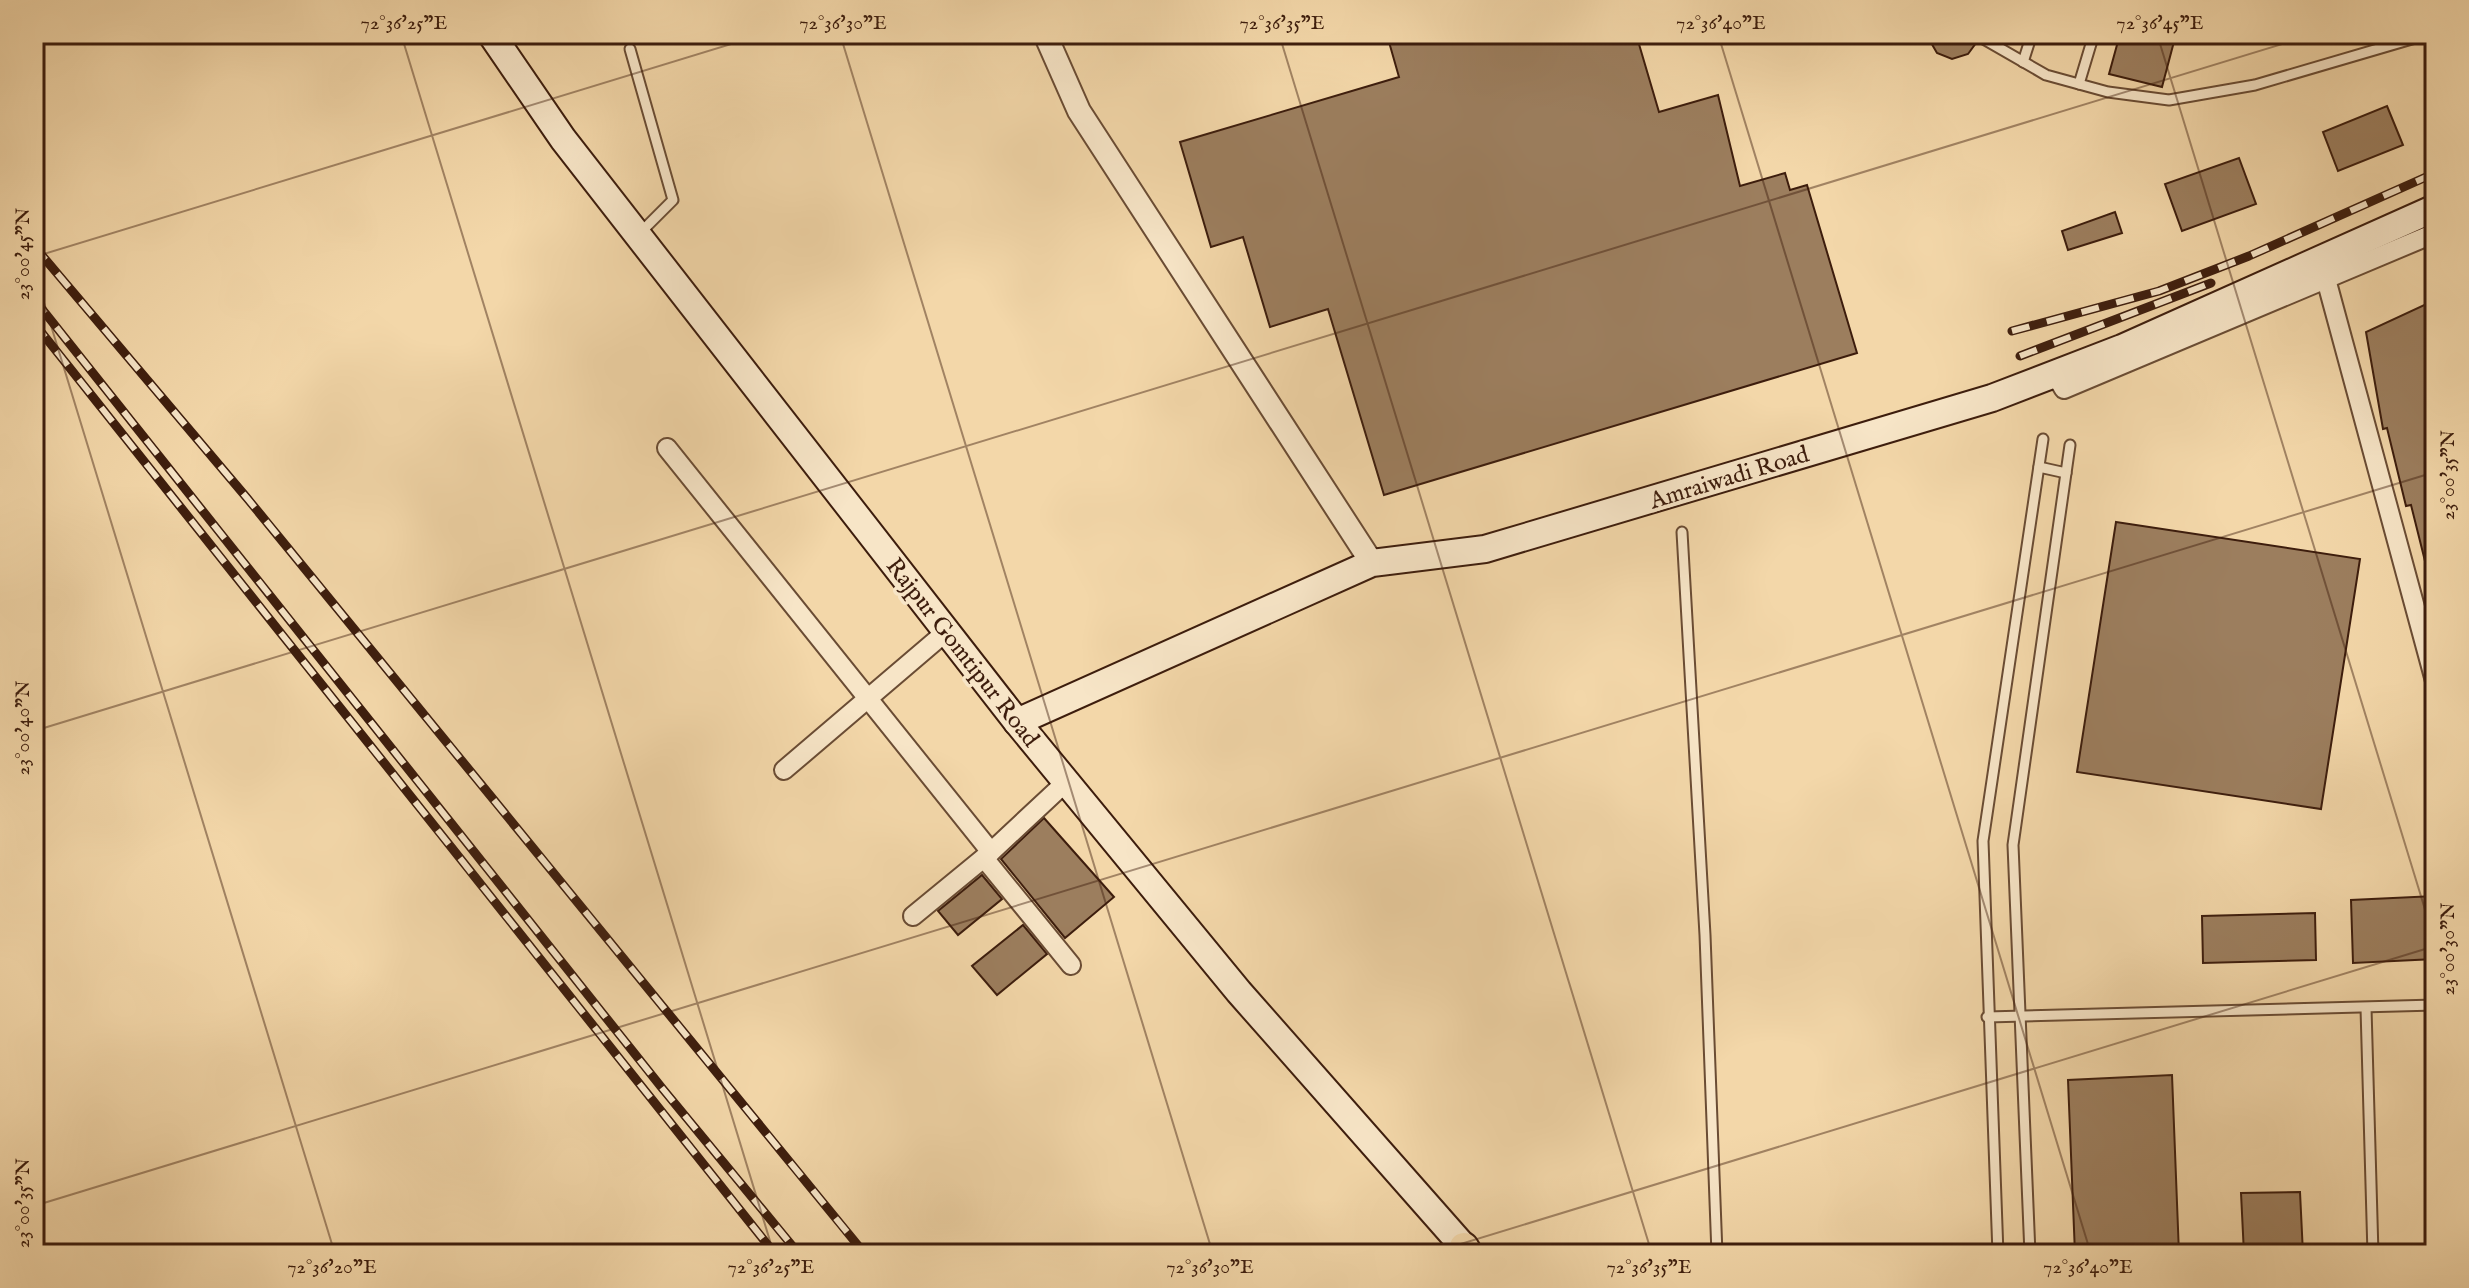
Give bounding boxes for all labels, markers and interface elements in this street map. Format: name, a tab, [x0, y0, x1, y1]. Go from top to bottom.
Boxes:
text: 72°36'25"E	[361, 11, 448, 36]
text: 72°36'30"E	[799, 11, 887, 36]
text: 72°36'35"E	[1239, 11, 1325, 36]
text: 72°36'40"E	[1676, 11, 1766, 36]
text: 72°36'45"E	[2116, 11, 2204, 36]
text: 23°00'45"N	[11, 208, 36, 300]
text: 23°00'35"N	[2436, 430, 2461, 520]
street label: Amraiwadi Road	[1645, 439, 1813, 518]
street label: Rajpur Gomtipur Road	[878, 552, 1046, 754]
text: 23°00'40"N	[11, 680, 36, 776]
text: 23°00'30"N	[2436, 903, 2461, 995]
text: 23°00'35"N	[11, 1158, 36, 1248]
text: 72°36'20"E	[287, 1255, 377, 1280]
text: 72°36'25"E	[728, 1255, 815, 1280]
text: 72°36'30"E	[1166, 1255, 1254, 1280]
text: 72°36'35"E	[1606, 1255, 1692, 1280]
text: 72°36'40"E	[2043, 1255, 2133, 1280]

